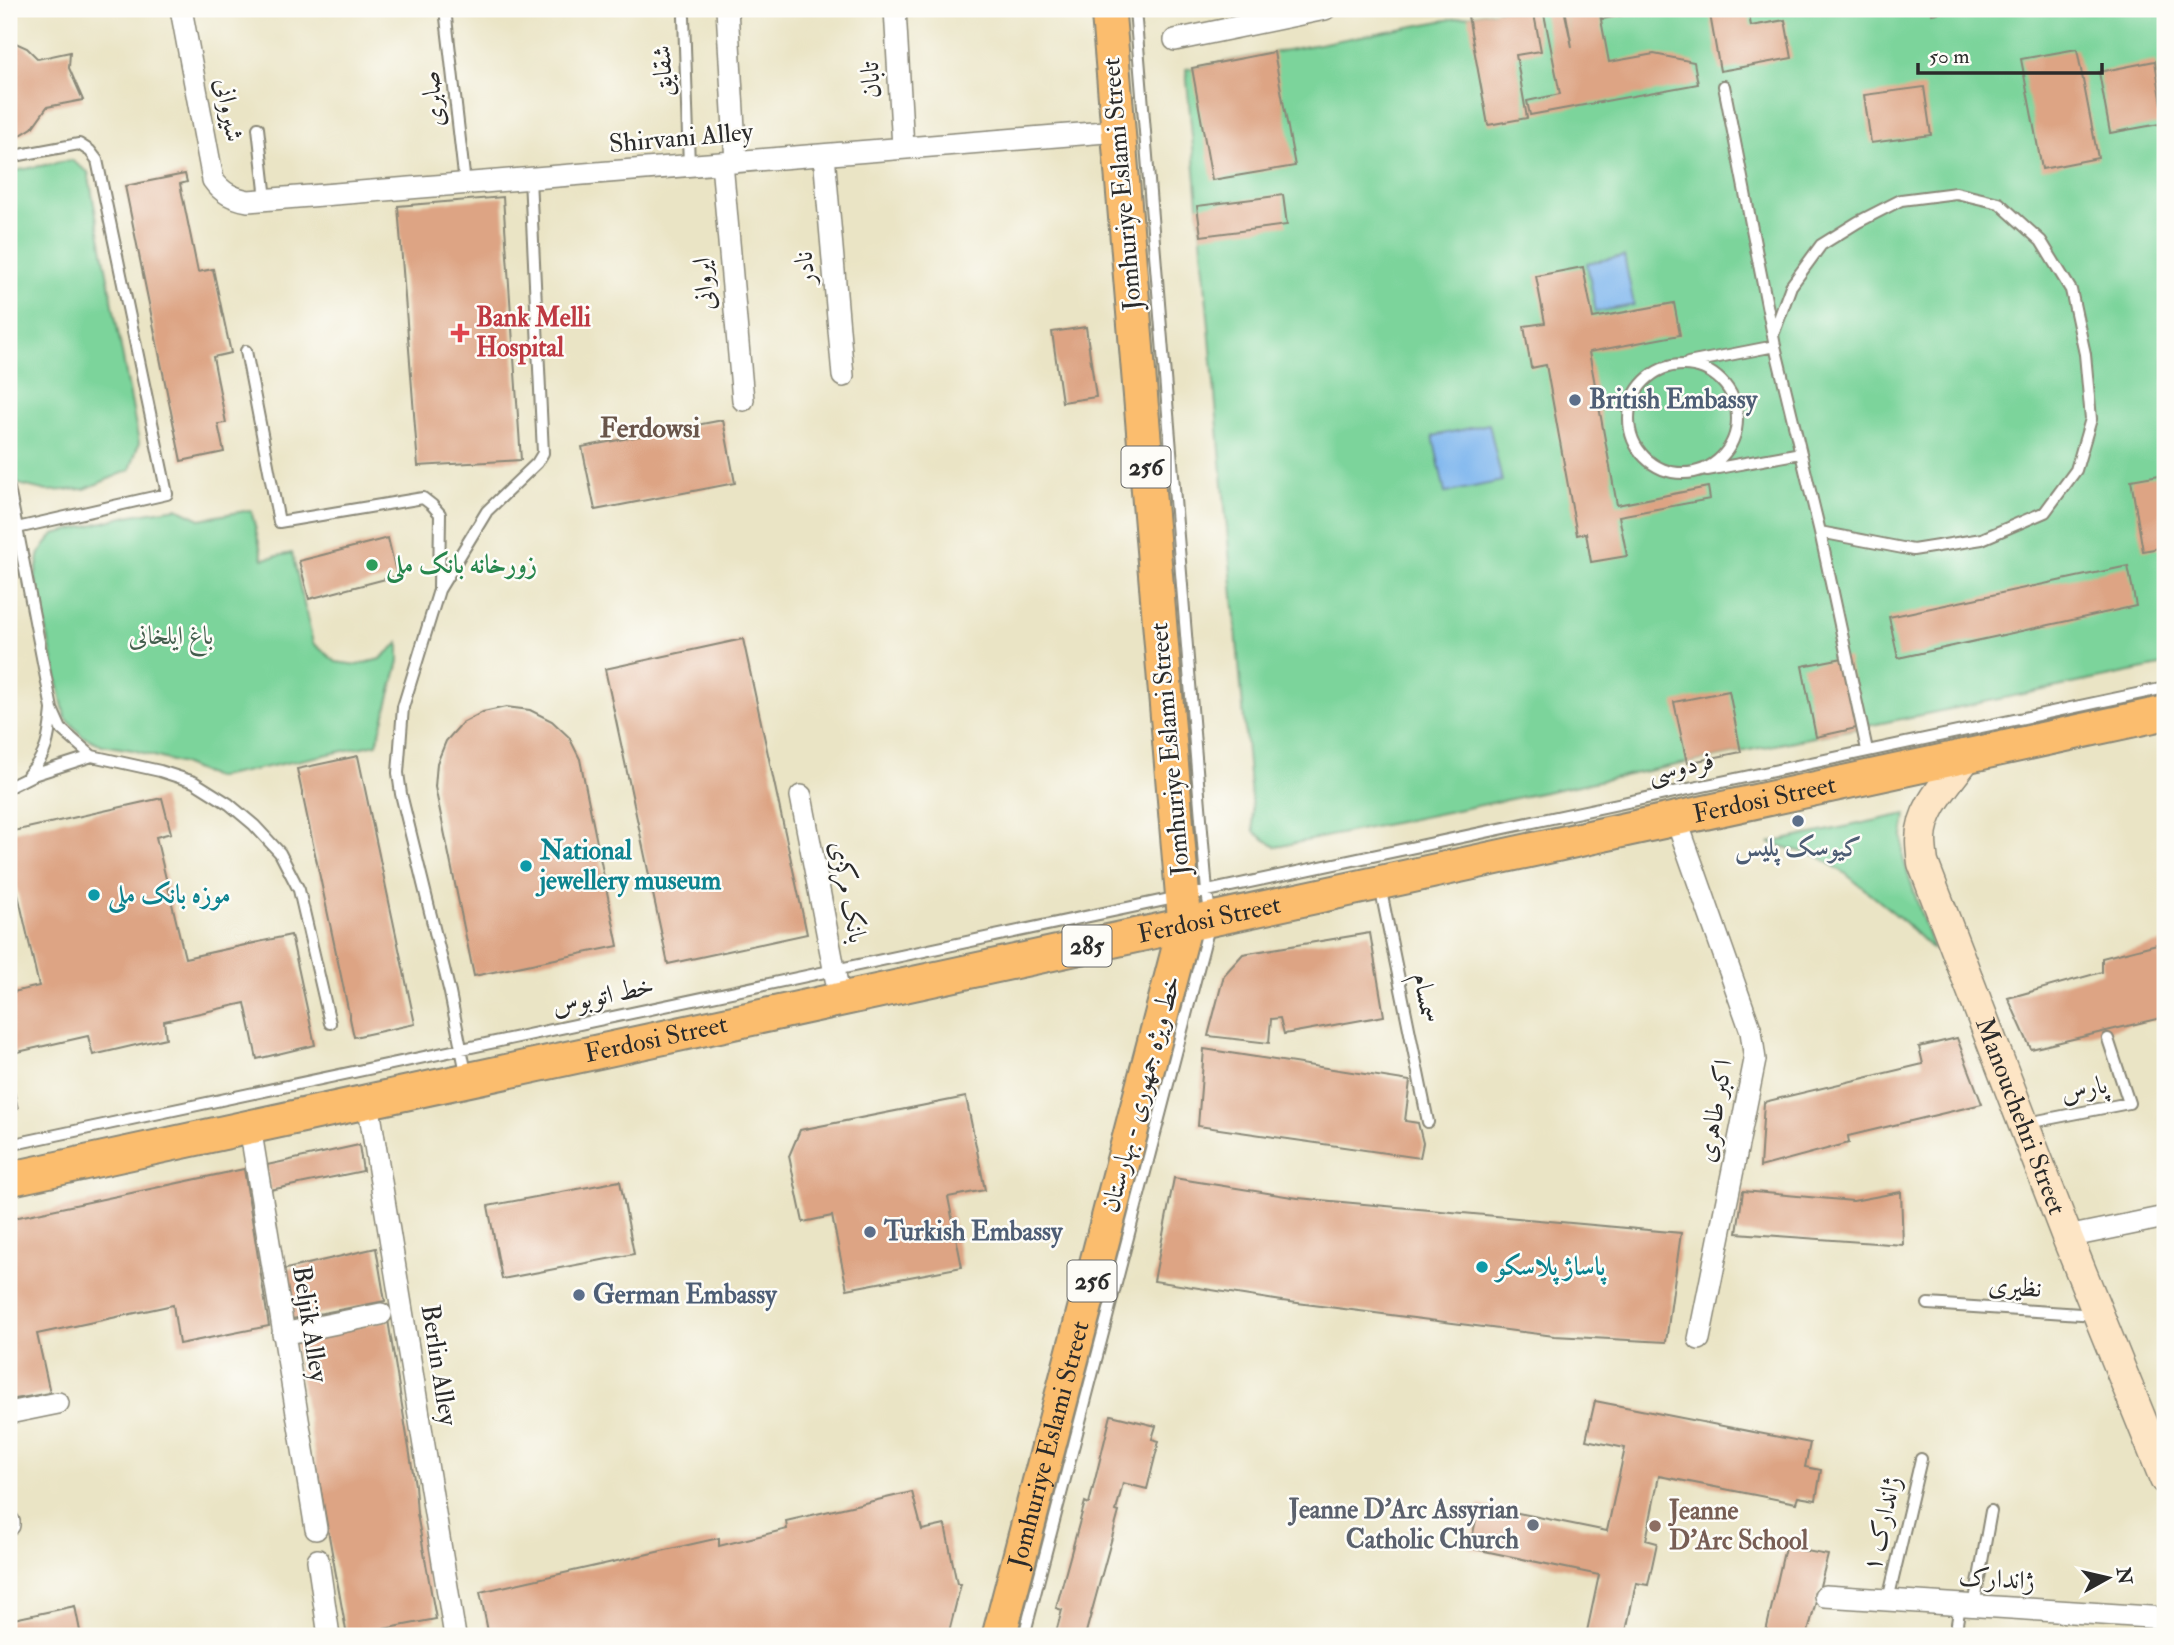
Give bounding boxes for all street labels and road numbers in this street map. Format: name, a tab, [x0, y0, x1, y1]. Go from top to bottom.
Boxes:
street label: شقایق	[646, 45, 680, 97]
street label: Jomhuriye Eslami Street	[1095, 56, 1149, 313]
street label: تابان	[854, 60, 888, 99]
street label: صابری	[414, 69, 452, 129]
street label: شیروانی	[208, 76, 250, 144]
street label: Shirvani Alley	[608, 116, 755, 160]
street label: نادر	[788, 250, 823, 289]
street label: ایروانی	[686, 256, 722, 312]
road number: 256	[1122, 446, 1170, 488]
street label: Jomhuriye Eslami Street	[1143, 621, 1197, 878]
street label: فردوسی	[1645, 744, 1717, 792]
street label: Ferdosi Street	[1690, 769, 1839, 831]
street label: بانک مرکزی	[821, 838, 874, 946]
street label: Ferdosi Street	[1135, 889, 1284, 951]
road number: 285	[1062, 926, 1112, 966]
street label: خط اتوبوس	[549, 970, 657, 1022]
street label: سمسام	[1400, 970, 1447, 1027]
street label: خط ویژه جمهوری - بهارستان	[1094, 972, 1188, 1216]
street label: Ferdosi Street	[582, 1008, 731, 1070]
street label: Manouchehri Street	[1968, 1013, 2073, 1219]
street label: اکبر طاهری	[1690, 1057, 1740, 1165]
street label: پارس	[2058, 1068, 2112, 1111]
road number: 256	[1068, 1260, 1116, 1302]
street label: Beljik Alley	[285, 1263, 335, 1385]
street label: نظیری	[1987, 1269, 2043, 1305]
street label: Berlin Alley	[414, 1302, 464, 1428]
street label: Jomhuriye Eslami Street	[1001, 1317, 1097, 1572]
street label: ژاندارک ۱	[1855, 1473, 1909, 1575]
street label: ژاندارک	[1958, 1560, 2036, 1598]

